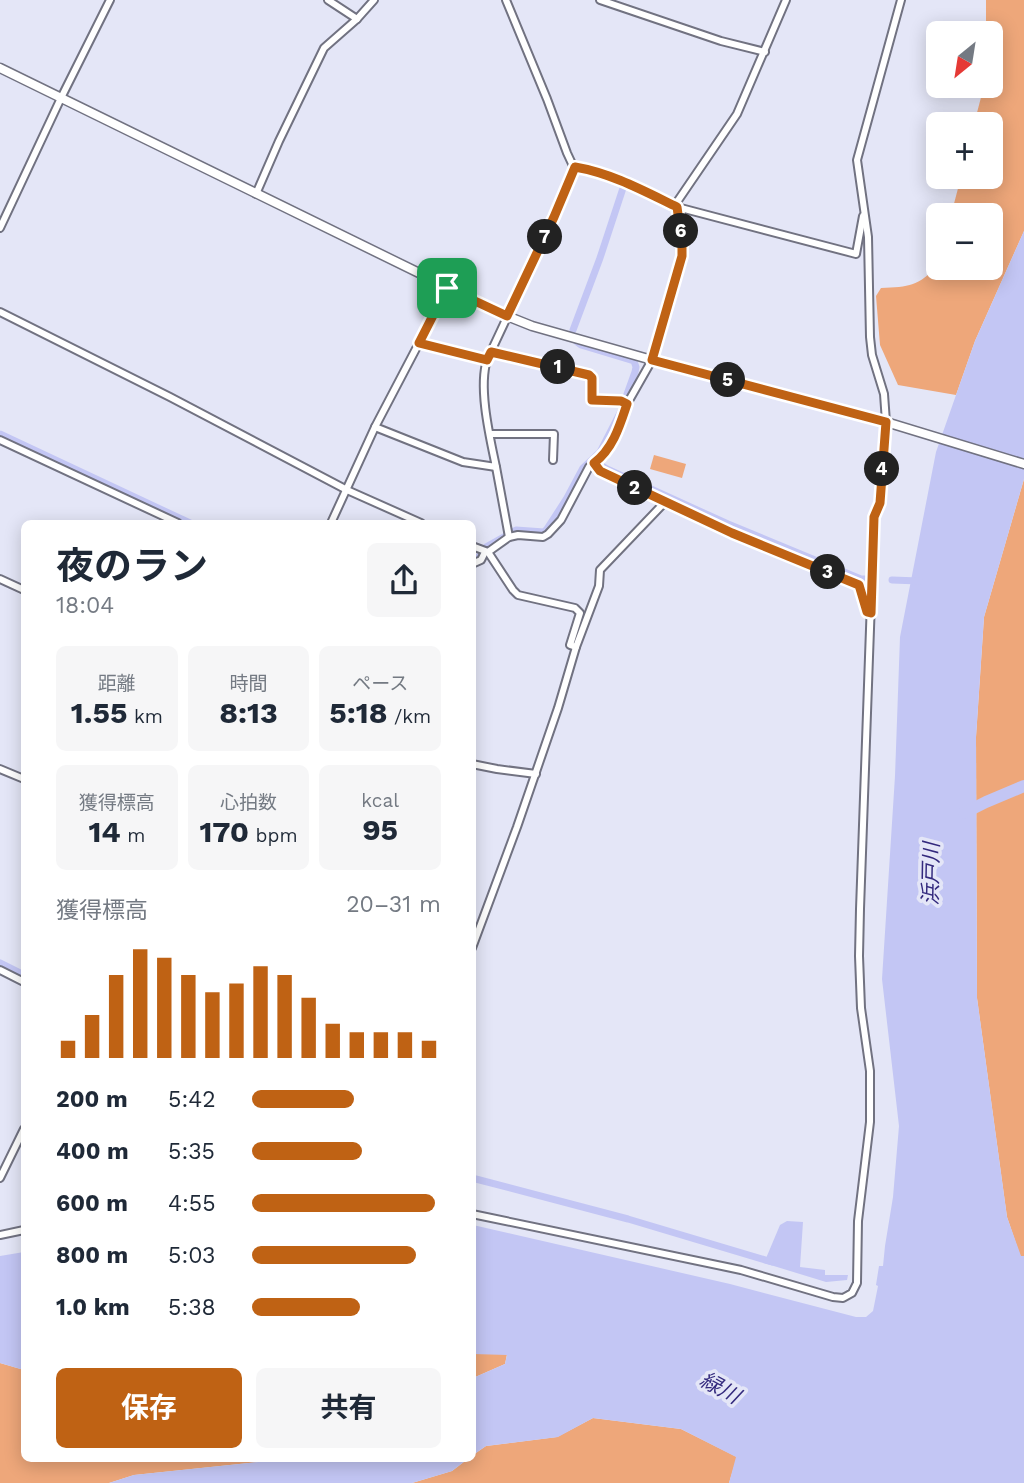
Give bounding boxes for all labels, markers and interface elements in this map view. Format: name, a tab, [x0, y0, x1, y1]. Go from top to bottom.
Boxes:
north arrow	[926, 21, 1003, 98]
map controls	[926, 21, 1003, 280]
button: +	[926, 112, 1003, 189]
button: −	[926, 203, 1003, 280]
pin: 6	[664, 214, 698, 248]
pin: 7	[528, 219, 562, 254]
text: 6	[675, 219, 686, 242]
text: 7	[539, 225, 550, 248]
pin	[417, 258, 477, 318]
icon: arrive	[428, 269, 466, 307]
pin: 1	[540, 350, 576, 384]
text: 1	[553, 355, 562, 378]
pin: 5	[710, 362, 746, 398]
text: 5	[722, 368, 733, 391]
pin: 4	[864, 452, 900, 486]
text: 4	[875, 457, 888, 480]
pin: 2	[618, 470, 652, 505]
text: 2	[629, 476, 640, 499]
button: share	[367, 543, 441, 617]
text: 夜のラン	[56, 544, 208, 588]
pin: 3	[810, 554, 846, 590]
text: 3	[822, 560, 833, 583]
text: 18:04	[56, 592, 114, 619]
text: 距離	[98, 672, 136, 695]
text: 時間	[229, 672, 268, 695]
text: ペース	[352, 672, 408, 695]
text: 1.55	[71, 695, 127, 730]
text: 8:13	[219, 695, 278, 730]
text: 5:18	[329, 695, 387, 730]
text: km	[127, 705, 163, 728]
text: /km	[387, 705, 431, 728]
text: kcal	[361, 789, 399, 812]
text: 獲得標高	[79, 791, 155, 814]
text: 心拍数	[220, 791, 277, 814]
text: 95	[362, 812, 398, 847]
text: 14	[88, 814, 121, 849]
text: 170	[199, 814, 249, 849]
text: m	[121, 824, 145, 847]
text: bpm	[249, 824, 298, 847]
water label: 浜戸川	[917, 840, 944, 906]
text: 20–31 m	[346, 891, 441, 918]
text: 獲得標高	[56, 897, 148, 924]
text: 200 m	[56, 1086, 128, 1113]
text: 5:42	[168, 1086, 216, 1113]
text: 400 m	[56, 1138, 129, 1165]
text: 5:35	[168, 1138, 215, 1165]
text: 600 m	[56, 1190, 128, 1217]
text: 4:55	[168, 1190, 216, 1217]
text: 800 m	[56, 1242, 128, 1269]
text: 5:03	[168, 1242, 215, 1269]
text: 1.0 km	[56, 1294, 130, 1321]
text: 5:38	[168, 1294, 216, 1321]
water label: 緑川	[696, 1366, 746, 1410]
button: 保存	[56, 1368, 242, 1448]
button: 共有	[256, 1368, 441, 1448]

